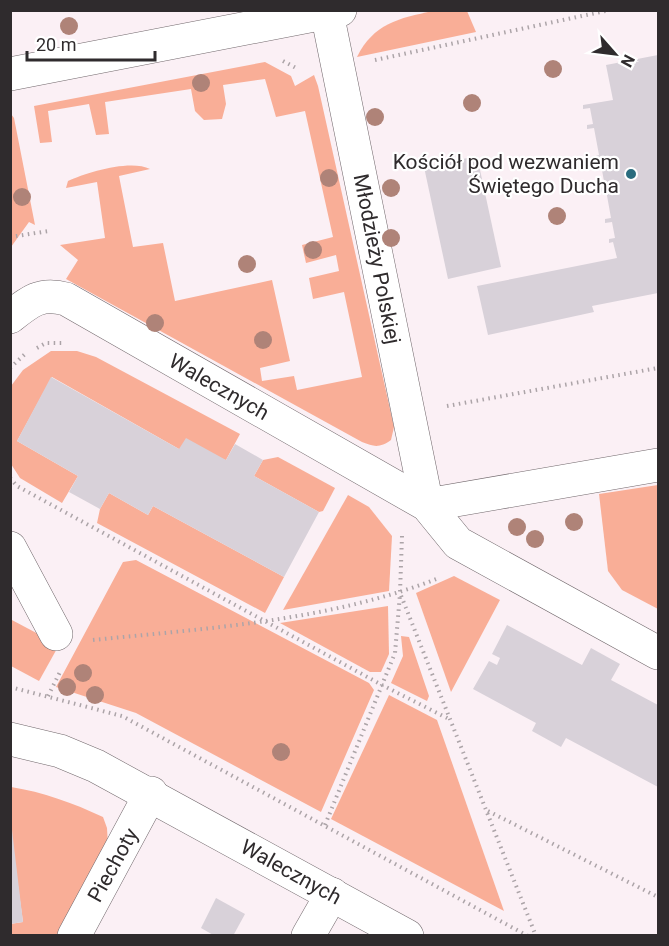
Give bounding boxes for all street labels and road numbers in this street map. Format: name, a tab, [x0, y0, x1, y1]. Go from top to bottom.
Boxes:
street label: Młodzieży Polskiej	[349, 172, 405, 346]
street label: Walecznych	[165, 349, 273, 425]
street label: Piechoty	[83, 824, 143, 906]
street label: Walecznych	[236, 835, 346, 909]

